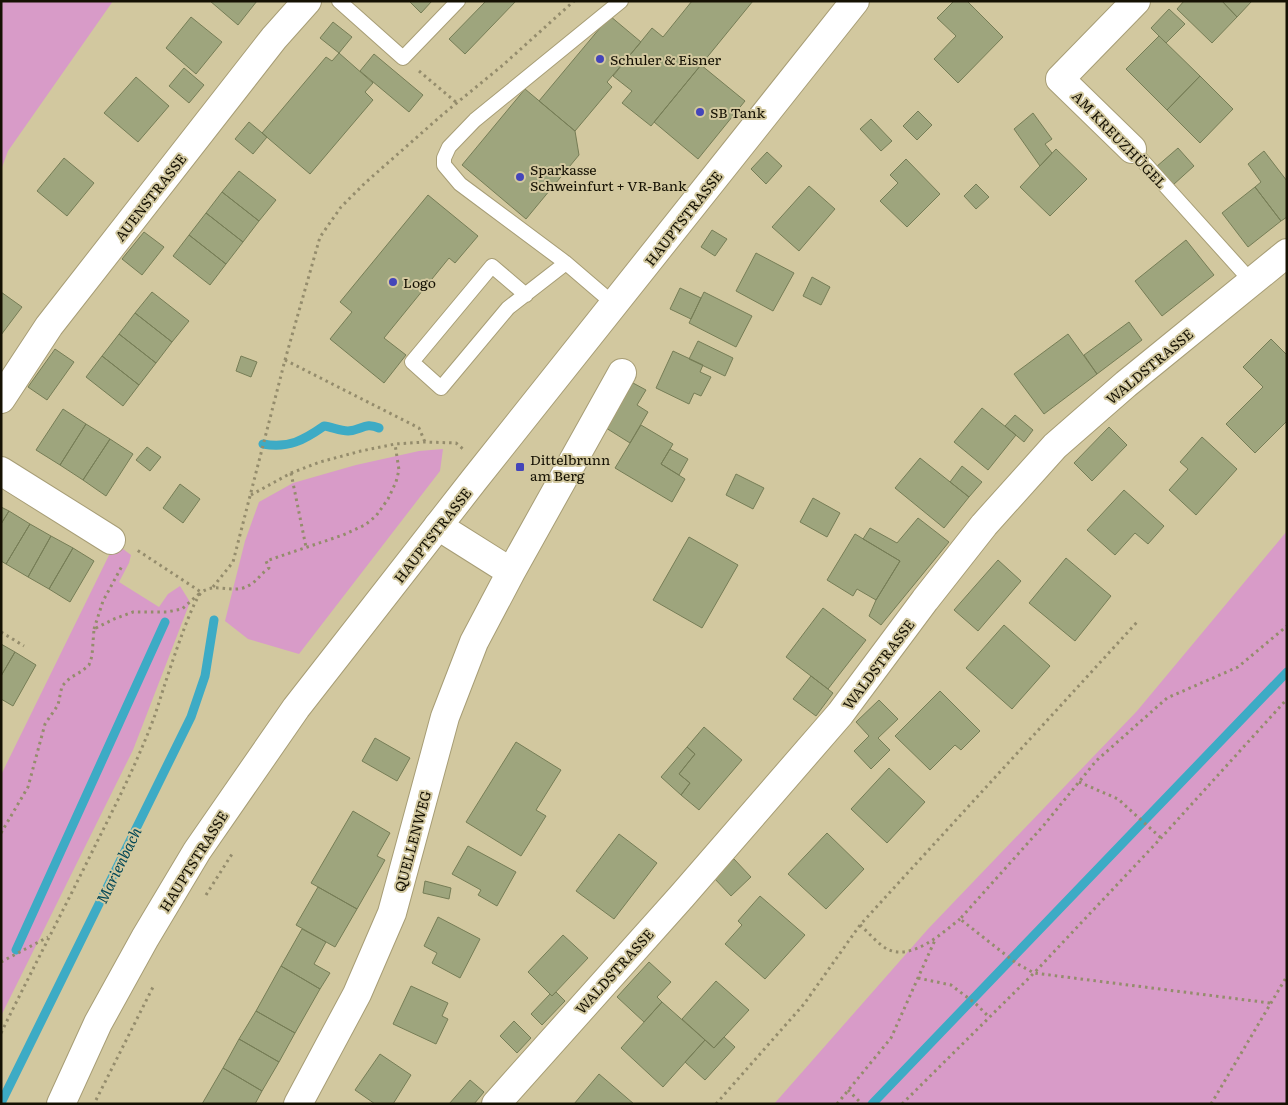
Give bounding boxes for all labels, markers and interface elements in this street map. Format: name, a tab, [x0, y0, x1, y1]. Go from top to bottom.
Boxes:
place label: Schuler & Eisner	[610, 49, 722, 69]
marker: Schuler & Eisner	[594, 53, 606, 65]
street label: AM KREUZHÜGEL	[1068, 86, 1172, 192]
place label: SB Tank	[710, 102, 765, 122]
marker: SB Tank	[694, 106, 706, 118]
street label: AUENSTRASSE	[110, 149, 191, 245]
place label: Sparkasse Schweinfurt + VR-Bank	[530, 159, 687, 195]
street label: HAUPTSTRASSE	[640, 166, 726, 270]
marker: Sparkasse Schweinfurt + VR-Bank	[514, 171, 526, 183]
place label: Logo	[403, 272, 436, 292]
marker: Logo	[387, 276, 399, 288]
street label: WALDSTRASSE	[1101, 324, 1197, 408]
place label: Dittelbrunn am Berg	[530, 449, 610, 485]
marker: Dittelbrunn am Berg	[514, 461, 526, 473]
street label: HAUPTSTRASSE	[389, 483, 475, 587]
street label: WALDSTRASSE	[837, 615, 919, 713]
street label: QUELLENWEG	[389, 788, 435, 894]
street label: HAUPTSTRASSE	[154, 807, 232, 915]
water label: Marienbach	[90, 823, 146, 907]
street label: WALDSTRASSE	[570, 924, 658, 1018]

